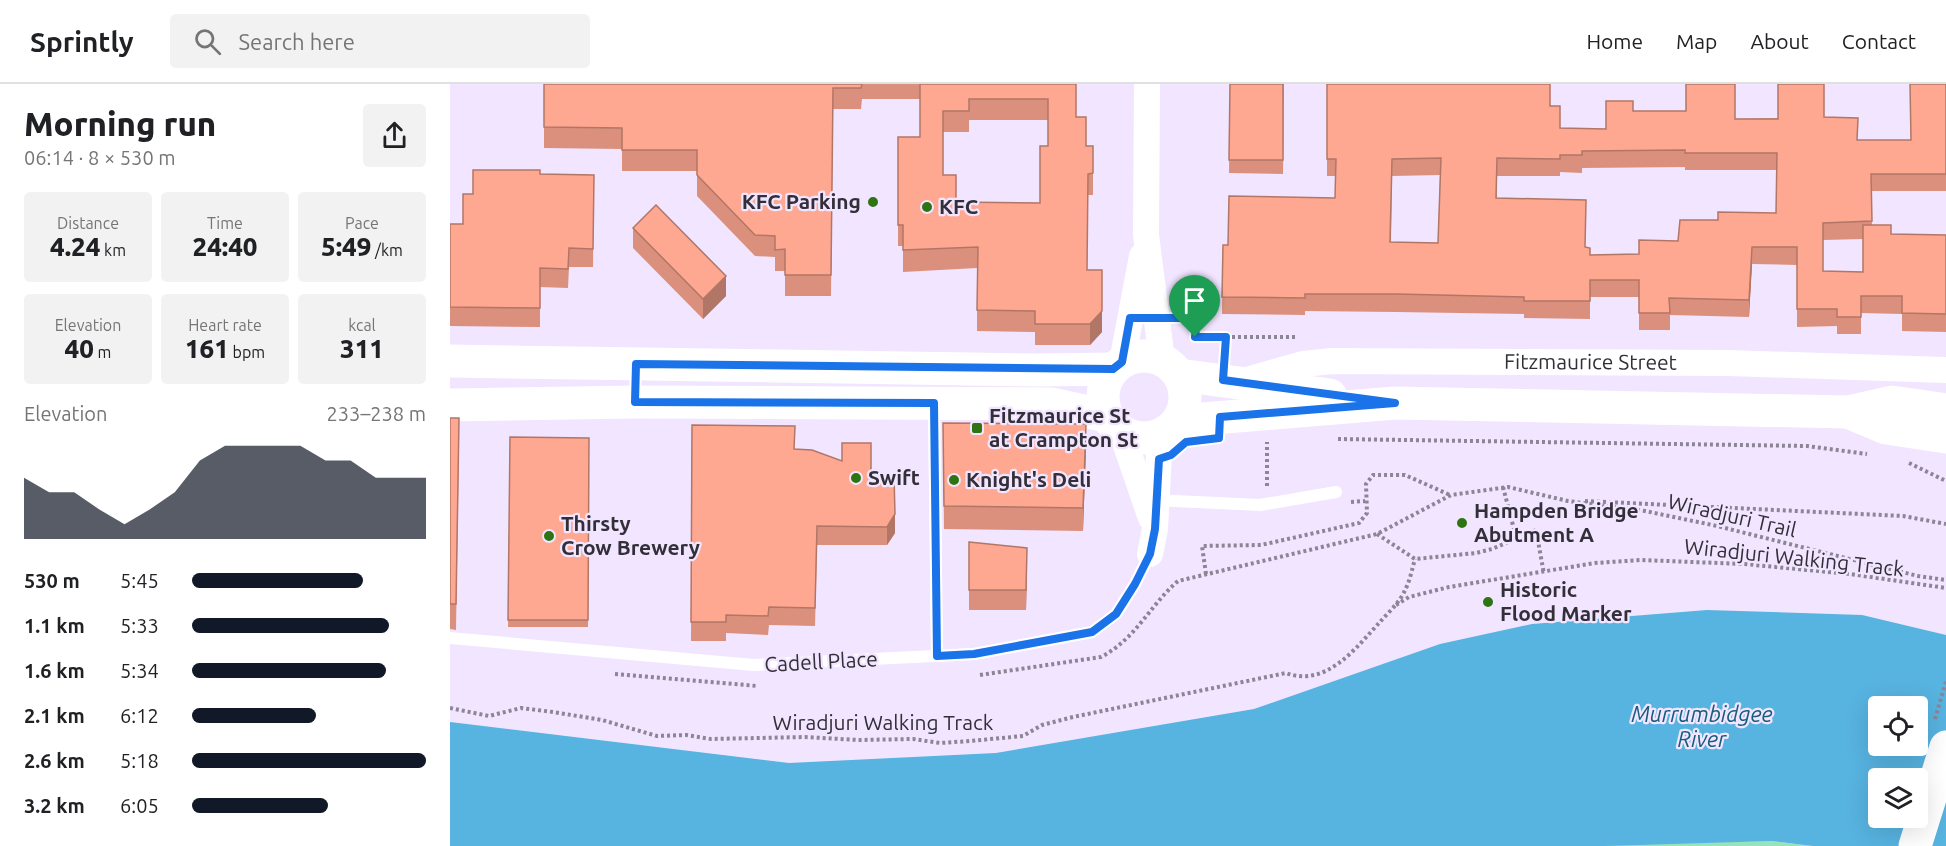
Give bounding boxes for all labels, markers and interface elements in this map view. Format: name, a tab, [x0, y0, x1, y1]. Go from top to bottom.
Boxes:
search box	[170, 14, 590, 68]
icon: search	[191, 25, 224, 58]
text: Sprintly	[30, 26, 134, 57]
text: Search here	[239, 29, 355, 54]
text: Home	[1586, 29, 1643, 53]
text: Map	[1676, 29, 1717, 53]
text: About	[1750, 29, 1809, 53]
text: Contact	[1842, 29, 1916, 53]
button: share	[363, 104, 426, 167]
text: Morning run	[24, 105, 216, 142]
text: 06:14 · 8 × 530 m	[24, 146, 176, 169]
place label: KFC Parking	[742, 189, 861, 213]
place label: KFC	[939, 194, 978, 218]
marker: KFC Parking	[866, 195, 880, 209]
marker: KFC	[920, 200, 934, 214]
text: Distance	[57, 214, 119, 232]
text: Time	[207, 214, 243, 232]
text: Pace	[345, 214, 379, 232]
text: 4.24	[50, 232, 100, 261]
text: 24:40	[192, 232, 258, 261]
text: 5:49	[321, 232, 371, 261]
text: km	[100, 241, 126, 259]
text: /km	[371, 241, 403, 259]
pin	[1169, 275, 1220, 337]
icon: arrive	[1178, 284, 1211, 317]
text: Elevation	[55, 316, 121, 334]
text: Heart rate	[188, 316, 262, 334]
text: kcal	[348, 316, 376, 334]
text: 40	[65, 334, 94, 363]
text: 161	[185, 334, 229, 363]
text: 311	[340, 334, 384, 363]
text: m	[94, 343, 111, 361]
text: bpm	[229, 343, 265, 361]
street label: Fitzmaurice Street	[1504, 349, 1677, 374]
text: Elevation	[24, 402, 107, 425]
text: 233–238 m	[327, 402, 426, 425]
place label: Fitzmaurice St at Crampton St	[989, 403, 1138, 451]
marker: Fitzmaurice St at Crampton St	[970, 421, 984, 435]
place label: Swift	[868, 465, 920, 489]
place label: Knight's Deli	[966, 467, 1091, 491]
marker: Swift	[849, 471, 863, 485]
marker: Knight's Deli	[947, 473, 961, 487]
street label: Wiradjuri Trail	[1666, 489, 1799, 541]
place label: Hampden Bridge Abutment A	[1474, 498, 1639, 546]
place label: Thirsty Crow Brewery	[561, 511, 700, 559]
marker: Hampden Bridge Abutment A	[1455, 516, 1469, 530]
marker: Thirsty Crow Brewery	[542, 529, 556, 543]
street label: Wiradjuri Walking Track	[1683, 534, 1906, 581]
text: 530 m	[24, 569, 80, 592]
text: 5:45	[120, 569, 159, 592]
place label: Historic Flood Marker	[1500, 577, 1632, 625]
marker: Historic Flood Marker	[1481, 595, 1495, 609]
text: 1.1 km	[24, 614, 85, 637]
text: 5:33	[120, 614, 159, 637]
street label: Cadell Place	[764, 646, 878, 676]
text: 1.6 km	[24, 659, 85, 682]
text: 5:34	[120, 659, 159, 682]
map controls	[1868, 696, 1928, 828]
button: locate	[1868, 696, 1928, 756]
water label: Murrumbidgee River	[1631, 701, 1773, 751]
text: 2.1 km	[24, 704, 85, 727]
text: 6:12	[120, 704, 159, 727]
street label: Wiradjuri Walking Track	[773, 710, 994, 734]
text: 2.6 km	[24, 749, 85, 772]
text: 5:18	[120, 749, 159, 772]
button: layers	[1868, 768, 1928, 828]
text: 3.2 km	[24, 794, 85, 817]
text: 6:05	[120, 794, 159, 817]

